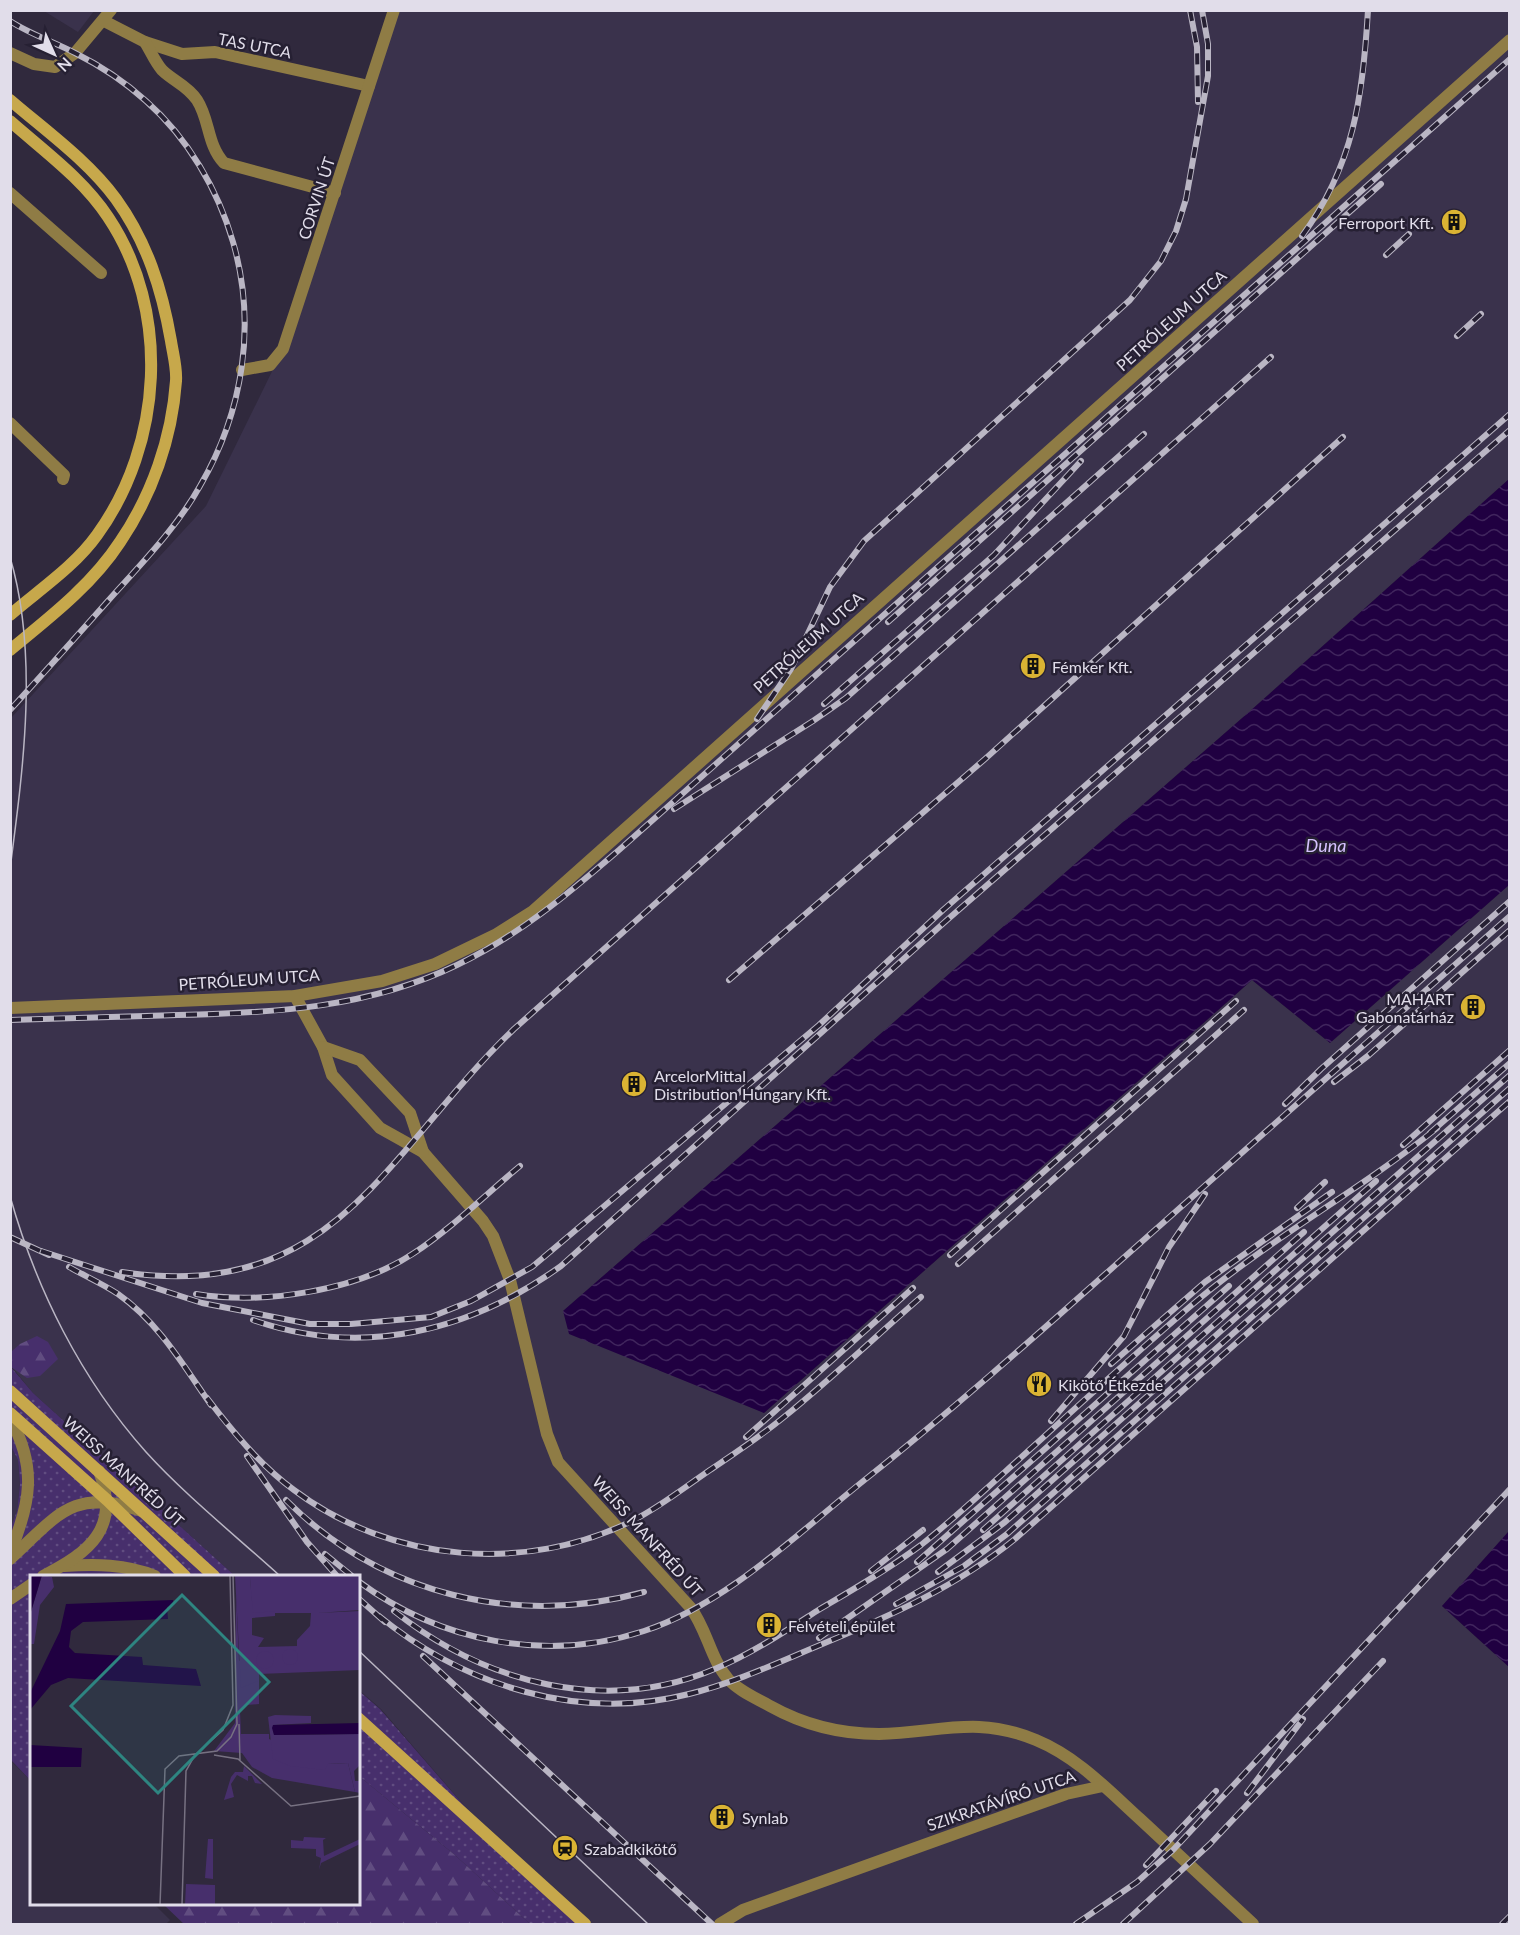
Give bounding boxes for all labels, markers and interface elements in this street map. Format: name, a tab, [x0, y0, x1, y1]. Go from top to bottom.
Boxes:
north arrow	[24, 24, 84, 84]
street label: TAS UTCA	[217, 29, 293, 61]
text: N	[54, 54, 76, 76]
street label: CORVIN ÚT	[294, 154, 338, 242]
building icon: Ferroport Kft.	[1439, 207, 1469, 237]
place label: Ferroport Kft.	[1338, 213, 1434, 232]
street label: PETRÓLEUM UTCA	[1112, 266, 1230, 374]
street label: PETRÓLEUM UTCA	[749, 588, 867, 696]
building icon: Fémker Kft.	[1018, 651, 1048, 681]
place label: Fémker Kft.	[1052, 657, 1133, 676]
water label: Duna	[1306, 834, 1346, 856]
street label: PETRÓLEUM UTCA	[178, 965, 320, 993]
place label: MAHART Gabonatárház	[1356, 989, 1455, 1026]
building icon: MAHART Gabonatárház	[1458, 992, 1488, 1022]
place label: ArcelorMittal Distribution Hungary Kft.	[654, 1066, 831, 1103]
building icon: ArcelorMittal Distribution Hungary Kft.	[619, 1069, 649, 1099]
restaurant icon: Kikötő Étkezde	[1024, 1369, 1054, 1399]
place label: Kikötő Étkezde	[1058, 1375, 1163, 1394]
street label: WEISS MANFRÉD ÚT	[60, 1412, 189, 1530]
street label: WEISS MANFRÉD ÚT	[589, 1472, 707, 1601]
inset map	[30, 1575, 360, 1905]
building icon: Felvételi épület	[754, 1610, 784, 1640]
place label: Felvételi épület	[788, 1616, 895, 1635]
street label: SZIKRATÁVÍRÓ UTCA	[924, 1766, 1078, 1834]
building icon: Synlab	[707, 1802, 737, 1832]
place label: Synlab	[742, 1808, 788, 1827]
station icon: Szabadkikötő	[550, 1833, 580, 1863]
place label: Szabadkikötő	[584, 1839, 677, 1858]

